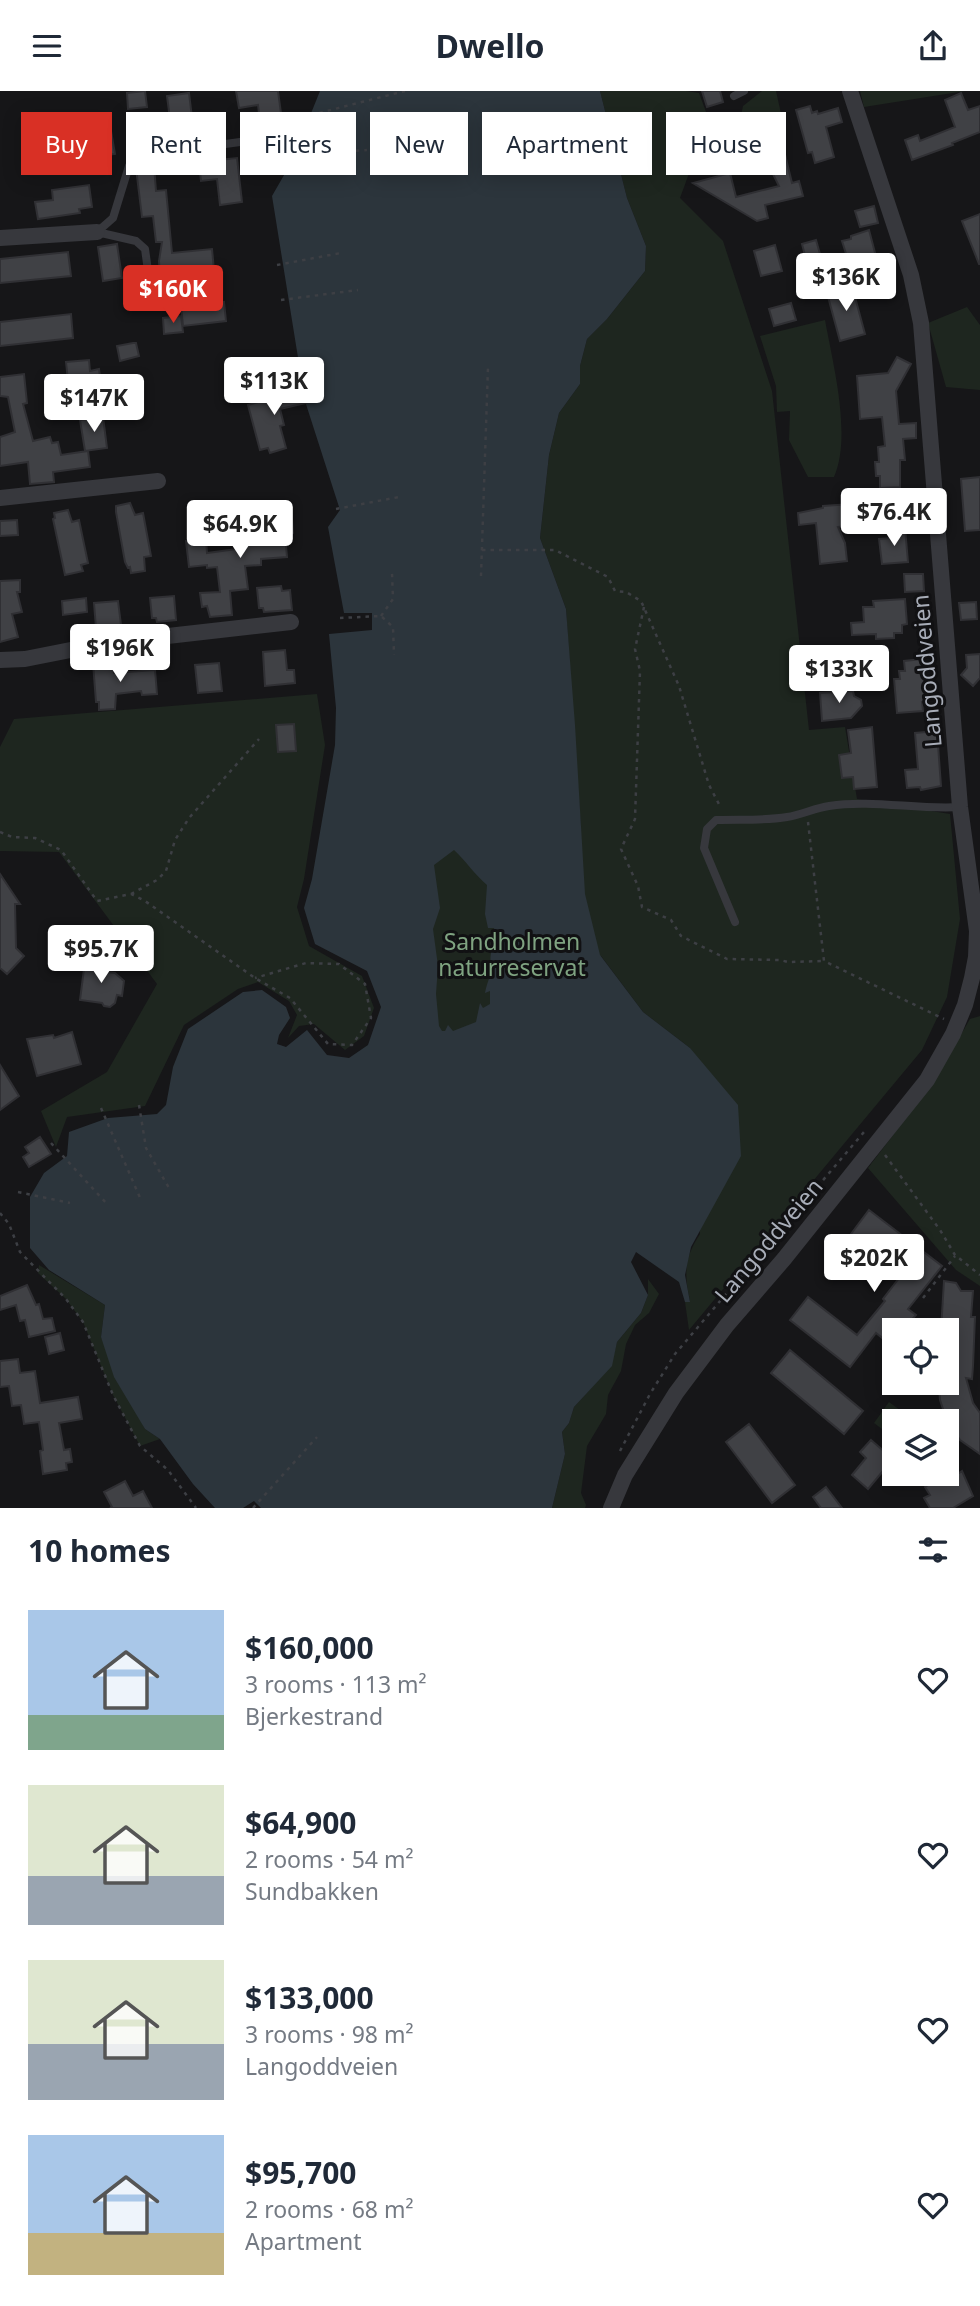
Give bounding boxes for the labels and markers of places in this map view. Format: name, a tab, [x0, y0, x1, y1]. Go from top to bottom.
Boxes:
pin: $136K	[797, 253, 895, 313]
pin: $160K	[124, 265, 222, 325]
pin: $113K	[225, 357, 323, 417]
pin: $147K	[45, 375, 143, 434]
pin: $76.4K	[837, 489, 951, 548]
pin: $64.9K	[183, 501, 297, 560]
pin: $196K	[71, 625, 169, 684]
pin: $133K	[790, 645, 888, 705]
pin: $95.7K	[44, 925, 158, 985]
pin: $202K	[825, 1235, 923, 1294]

